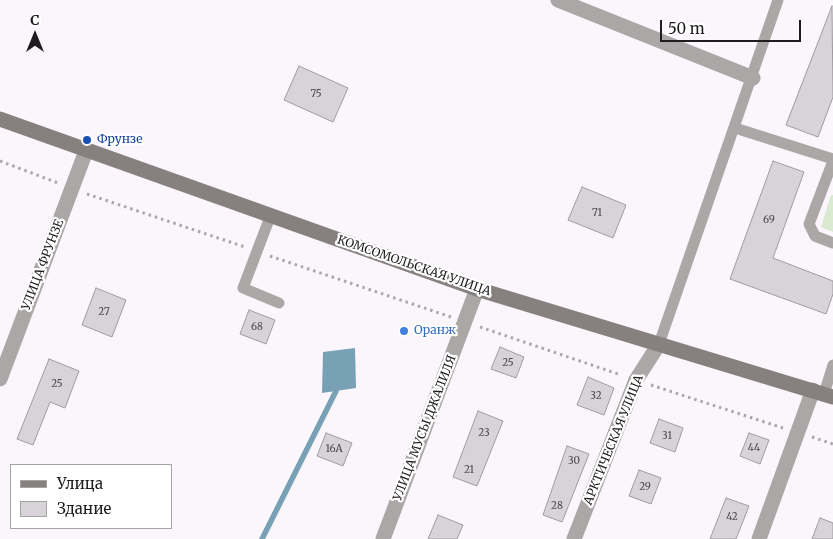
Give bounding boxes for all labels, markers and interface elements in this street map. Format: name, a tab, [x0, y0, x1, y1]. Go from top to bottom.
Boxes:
north arrow	[10, 10, 60, 60]
scale bar	[663, 10, 804, 42]
text: С	[30, 11, 40, 29]
text: 50 m	[668, 19, 705, 38]
house number: 75	[310, 88, 322, 100]
place label: Фрунзе	[97, 133, 142, 147]
marker: Фрунзе	[81, 134, 93, 146]
house number: 71	[592, 207, 602, 219]
house number: 69	[763, 214, 775, 226]
street label: УЛИЦА ФРУНЗЕ	[19, 218, 67, 312]
street label: КОМСОМОЛЬСКАЯ УЛИЦА	[335, 233, 493, 299]
house number: 27	[98, 306, 110, 318]
house number: 68	[251, 321, 263, 333]
place label: Оранж	[414, 324, 456, 338]
marker: Оранж	[398, 325, 410, 337]
street label: УЛИЦА МУСЫ ДЖАЛИЛЯ	[391, 353, 459, 503]
house number: 25	[502, 357, 514, 369]
street label: АРКТИЧЕСКАЯ УЛИЦА	[581, 373, 647, 507]
house number: 25	[51, 378, 63, 390]
house number: 32	[590, 390, 602, 402]
house number: 23	[478, 427, 490, 439]
house number: 31	[662, 430, 672, 442]
house number: 44	[748, 442, 760, 454]
house number: 16А	[325, 443, 343, 455]
house number: 30	[568, 455, 580, 467]
legend	[10, 464, 172, 529]
house number: 21	[464, 464, 474, 476]
text: Улица	[57, 474, 103, 493]
house number: 29	[639, 481, 651, 493]
text: Здание	[57, 499, 111, 518]
house number: 28	[551, 500, 563, 512]
house number: 42	[726, 511, 738, 523]

